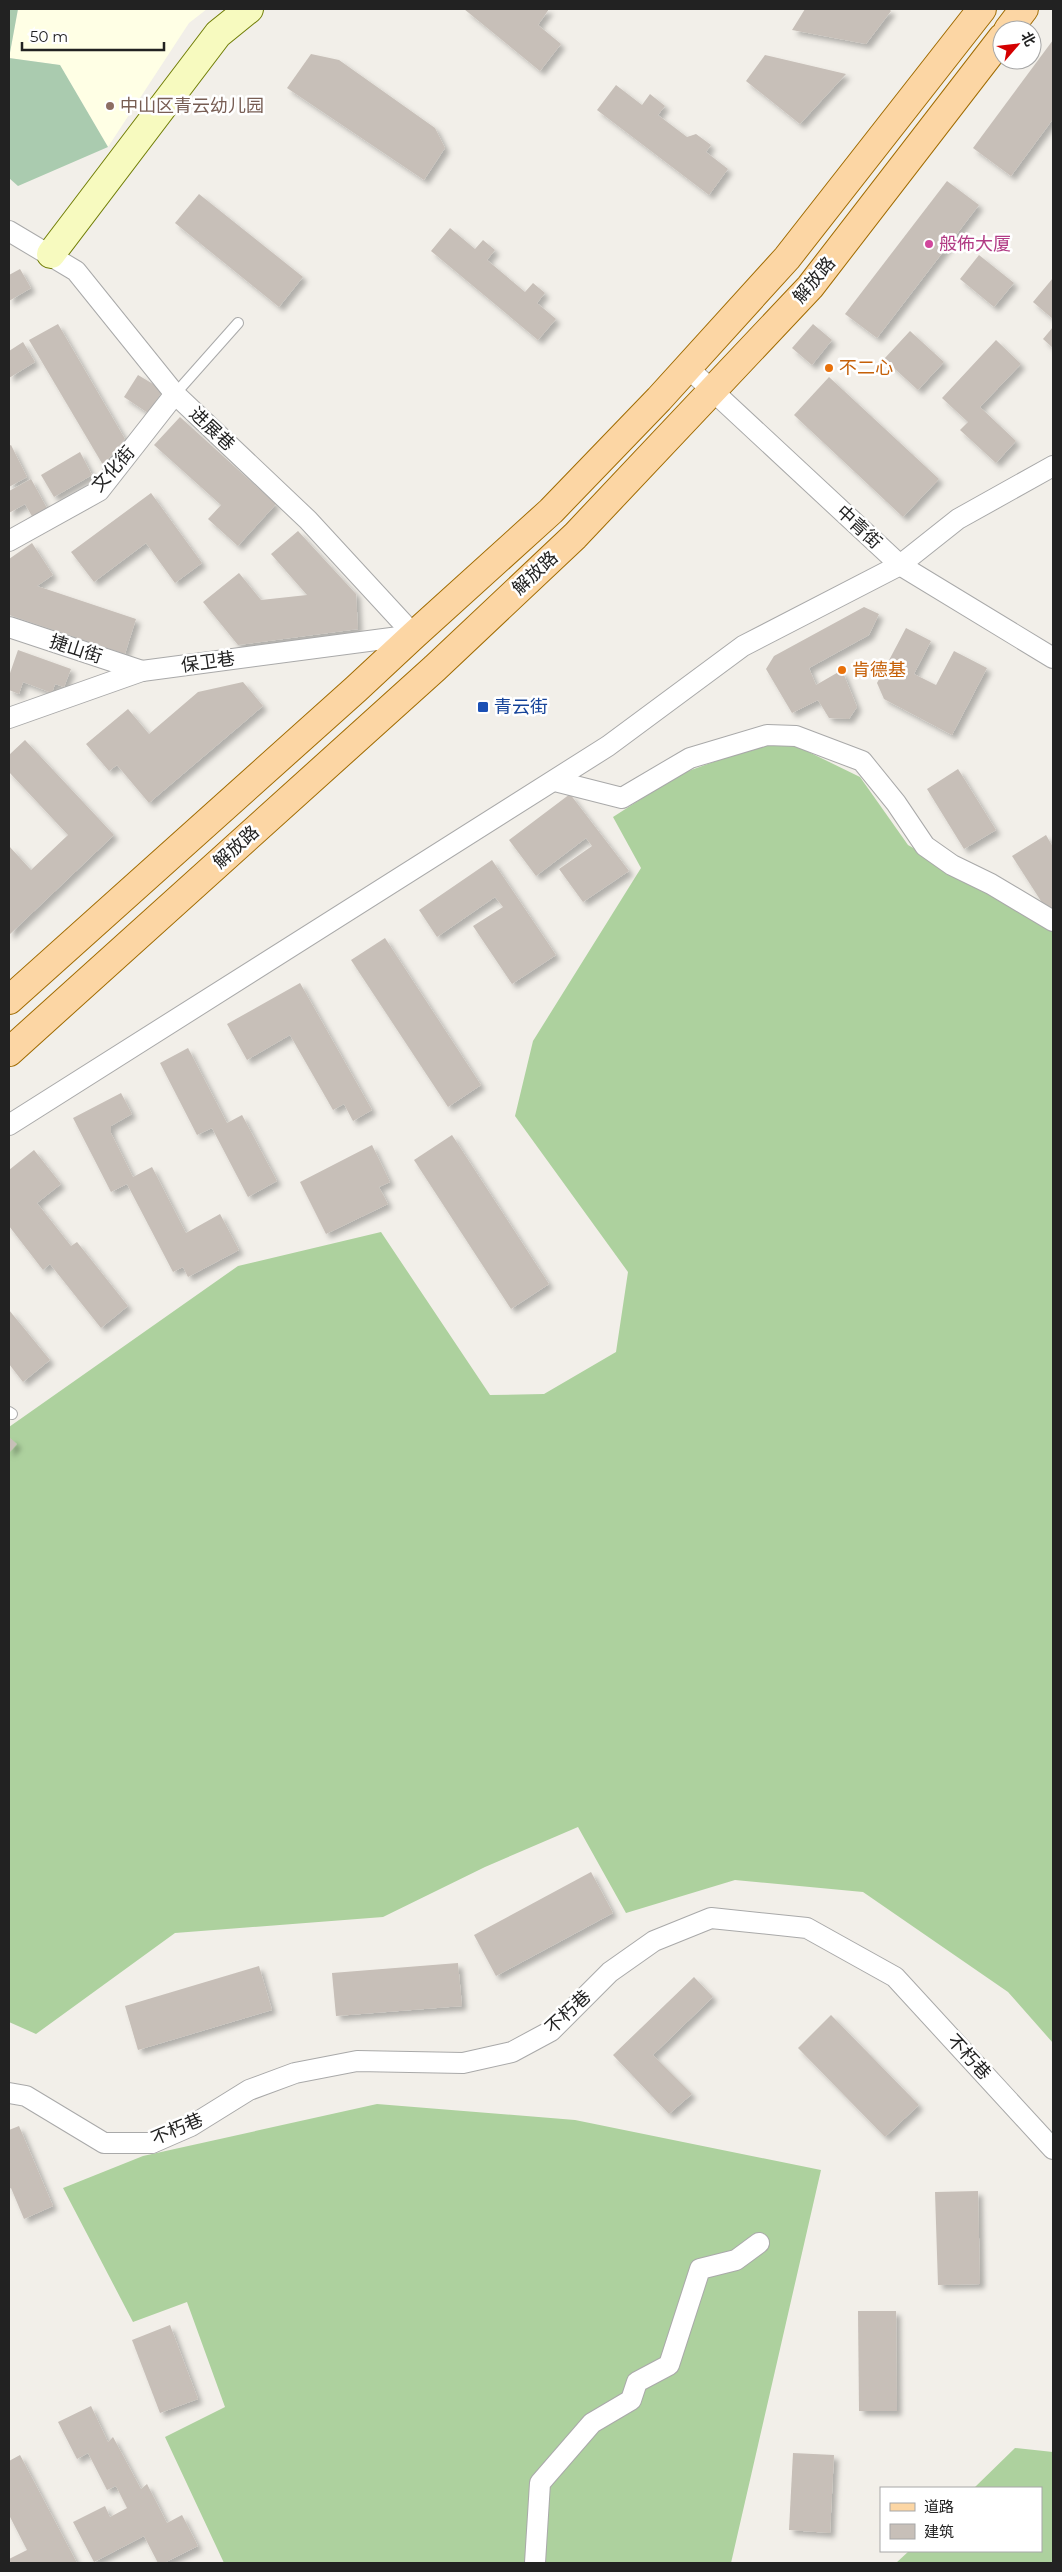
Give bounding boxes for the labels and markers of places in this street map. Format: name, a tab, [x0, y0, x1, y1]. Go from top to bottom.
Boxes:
place label: 中山区青云幼儿园	[120, 95, 264, 117]
marker: 中山区青云幼儿园	[104, 100, 116, 112]
place label: 般佈大厦	[939, 233, 1011, 255]
marker: 般佈大厦	[923, 238, 935, 250]
place label: 不二心	[839, 357, 893, 379]
marker: 不二心	[823, 362, 835, 374]
place label: 肯德基	[852, 659, 906, 681]
marker: 肯德基	[836, 664, 848, 676]
place label: 青云街	[494, 696, 548, 718]
marker: 青云街	[476, 700, 490, 714]

